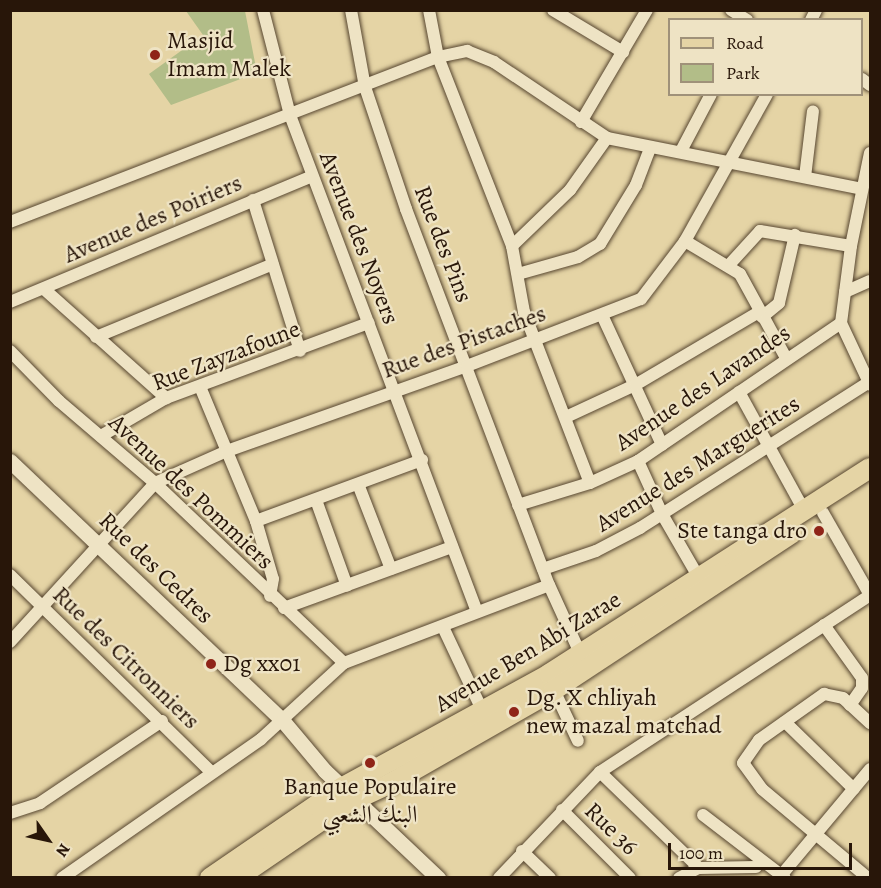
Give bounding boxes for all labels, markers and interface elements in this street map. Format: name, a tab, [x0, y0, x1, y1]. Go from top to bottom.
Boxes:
legend	[668, 18, 863, 96]
place label: Masjid Imam Malek	[167, 27, 291, 83]
text: Road	[726, 31, 763, 55]
marker: Masjid Imam Malek	[148, 48, 162, 62]
text: Park	[726, 61, 760, 85]
street label: Avenue des Noyers	[313, 148, 405, 328]
street label: Avenue des Poiriers	[60, 168, 246, 270]
street label: Rue des Pins	[408, 181, 478, 307]
street label: Rue des Pistaches	[378, 299, 550, 385]
street label: Rue Zayzafoune	[148, 315, 304, 397]
street label: Avenue des Lavandes	[610, 319, 796, 457]
street label: Avenue des Marguerites	[591, 390, 805, 538]
street label: Avenue des Pommiers	[103, 408, 279, 576]
street label: Rue des Cedres	[93, 506, 219, 630]
place label: Ste tanga dro	[677, 517, 807, 545]
marker: Ste tanga dro	[812, 524, 826, 538]
street label: Rue des Citronniers	[46, 581, 206, 735]
street label: Avenue Ben Abi Zarae	[430, 585, 626, 719]
place label: Dg xx01	[223, 650, 300, 678]
marker: Dg xx01	[204, 657, 218, 671]
place label: Dg. X chliyah new mazal matchad	[526, 684, 722, 740]
marker: Dg. X chliyah new mazal matchad	[507, 705, 521, 719]
marker: Banque Populaire البنك الشعبي	[363, 756, 377, 770]
place label: Banque Populaire البنك الشعبي	[284, 773, 456, 829]
street label: Rue 36	[578, 797, 644, 861]
north arrow	[18, 810, 78, 870]
scale bar	[671, 831, 856, 869]
text: N	[51, 839, 75, 861]
text: 100 m	[679, 841, 723, 865]

